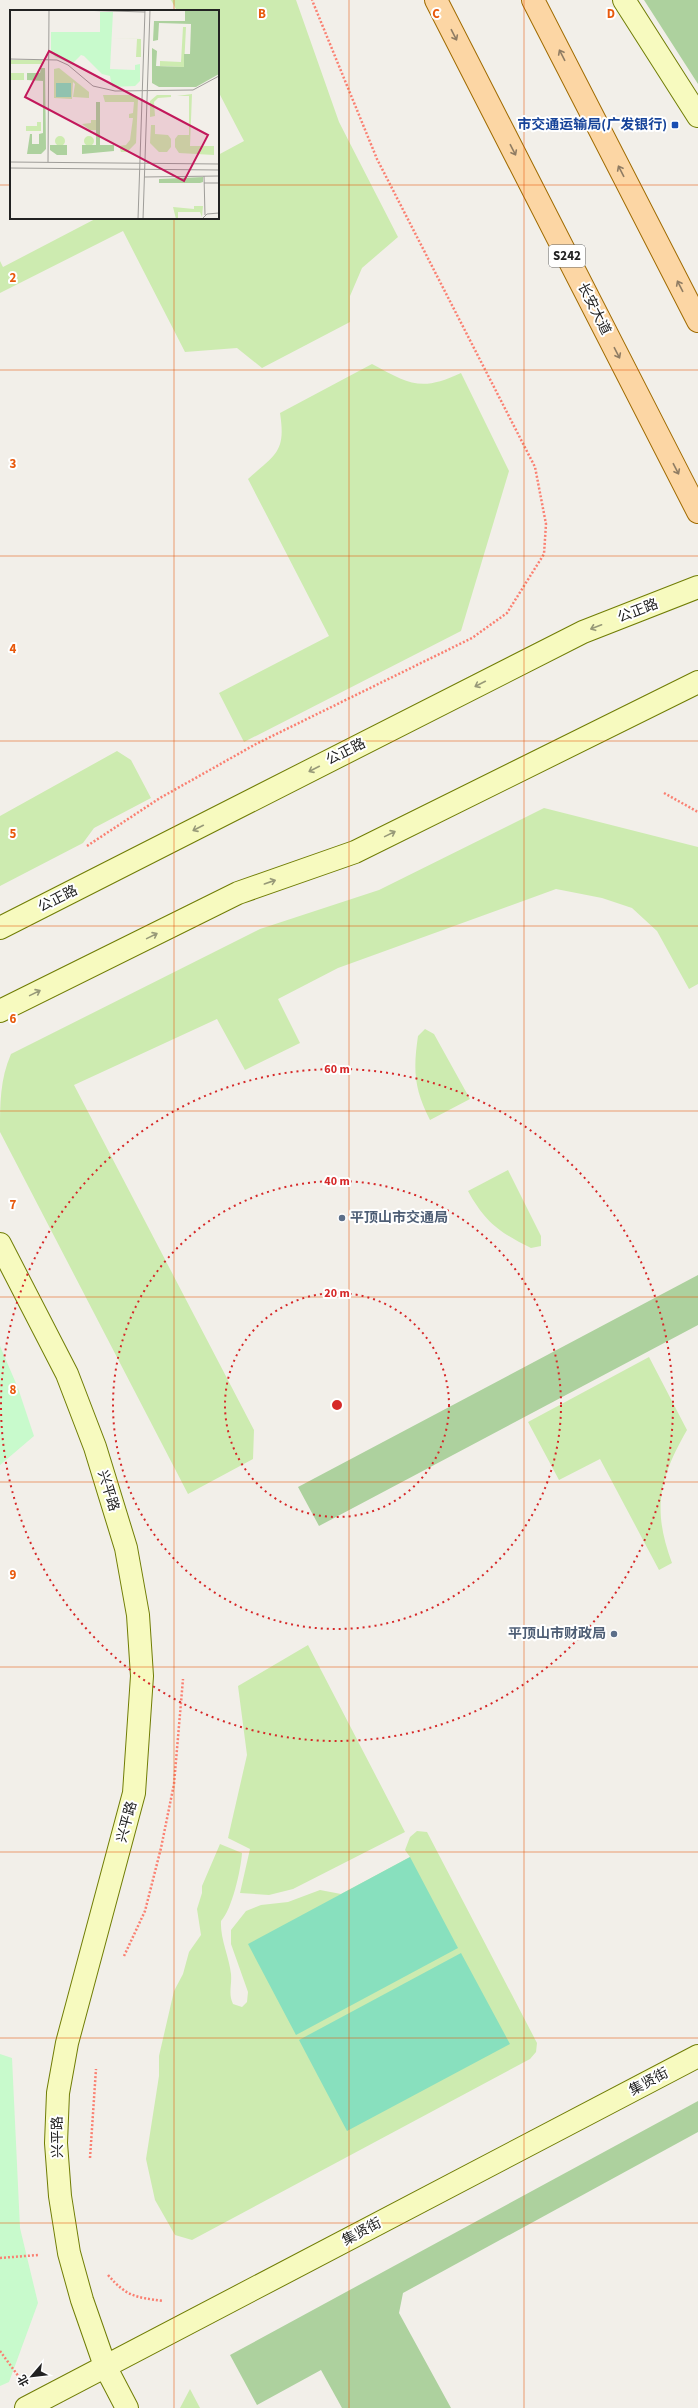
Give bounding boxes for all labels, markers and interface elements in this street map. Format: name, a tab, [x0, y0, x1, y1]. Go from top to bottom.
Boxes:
text: B	[258, 5, 266, 23]
text: C	[432, 5, 440, 23]
text: D	[607, 5, 615, 23]
inset map	[10, 10, 219, 219]
one-way arrow	[450, 28, 458, 40]
one-way arrow	[557, 49, 565, 61]
place label: 市交通运输局(广发银行)	[517, 115, 667, 135]
marker: 市交通运输局(广发银行)	[670, 120, 680, 130]
one-way arrow	[510, 144, 517, 156]
one-way arrow	[617, 165, 624, 177]
road number: S242	[549, 245, 585, 267]
text: 2	[10, 269, 17, 287]
street label: 长安大道	[572, 280, 616, 338]
one-way arrow	[676, 281, 683, 293]
one-way arrow	[614, 347, 621, 359]
text: 3	[10, 455, 17, 473]
one-way arrow	[673, 463, 680, 475]
street label: 公正路	[615, 594, 661, 628]
one-way arrow	[591, 623, 603, 631]
text: 4	[10, 640, 17, 658]
one-way arrow	[474, 681, 486, 689]
street label: 公正路	[323, 734, 369, 770]
one-way arrow	[308, 766, 320, 773]
text: 5	[10, 825, 17, 843]
one-way arrow	[192, 825, 204, 832]
one-way arrow	[384, 830, 396, 838]
one-way arrow	[263, 878, 276, 885]
street label: 公正路	[35, 881, 81, 917]
one-way arrow	[145, 932, 157, 939]
one-way arrow	[29, 989, 41, 996]
text: 6	[10, 1010, 17, 1028]
text: 60 m	[324, 1061, 350, 1078]
text: 40 m	[324, 1173, 350, 1190]
text: 7	[10, 1196, 17, 1214]
place label: 平顶山市交通局	[350, 1208, 448, 1228]
marker: 平顶山市交通局	[337, 1213, 347, 1223]
text: 20 m	[324, 1285, 350, 1302]
text: 8	[10, 1381, 17, 1399]
centre of rings	[330, 1398, 344, 1412]
street label: 兴平路	[92, 1468, 124, 1514]
text: 9	[10, 1566, 17, 1584]
place label: 平顶山市财政局	[508, 1624, 606, 1644]
marker: 平顶山市财政局	[609, 1629, 619, 1639]
street label: 兴平路	[112, 1799, 142, 1845]
street label: 集贤街	[626, 2063, 672, 2101]
street label: 兴平路	[48, 2116, 68, 2158]
street label: 集贤街	[339, 2213, 385, 2251]
north arrow	[12, 2356, 52, 2396]
text: 北	[14, 2372, 33, 2389]

